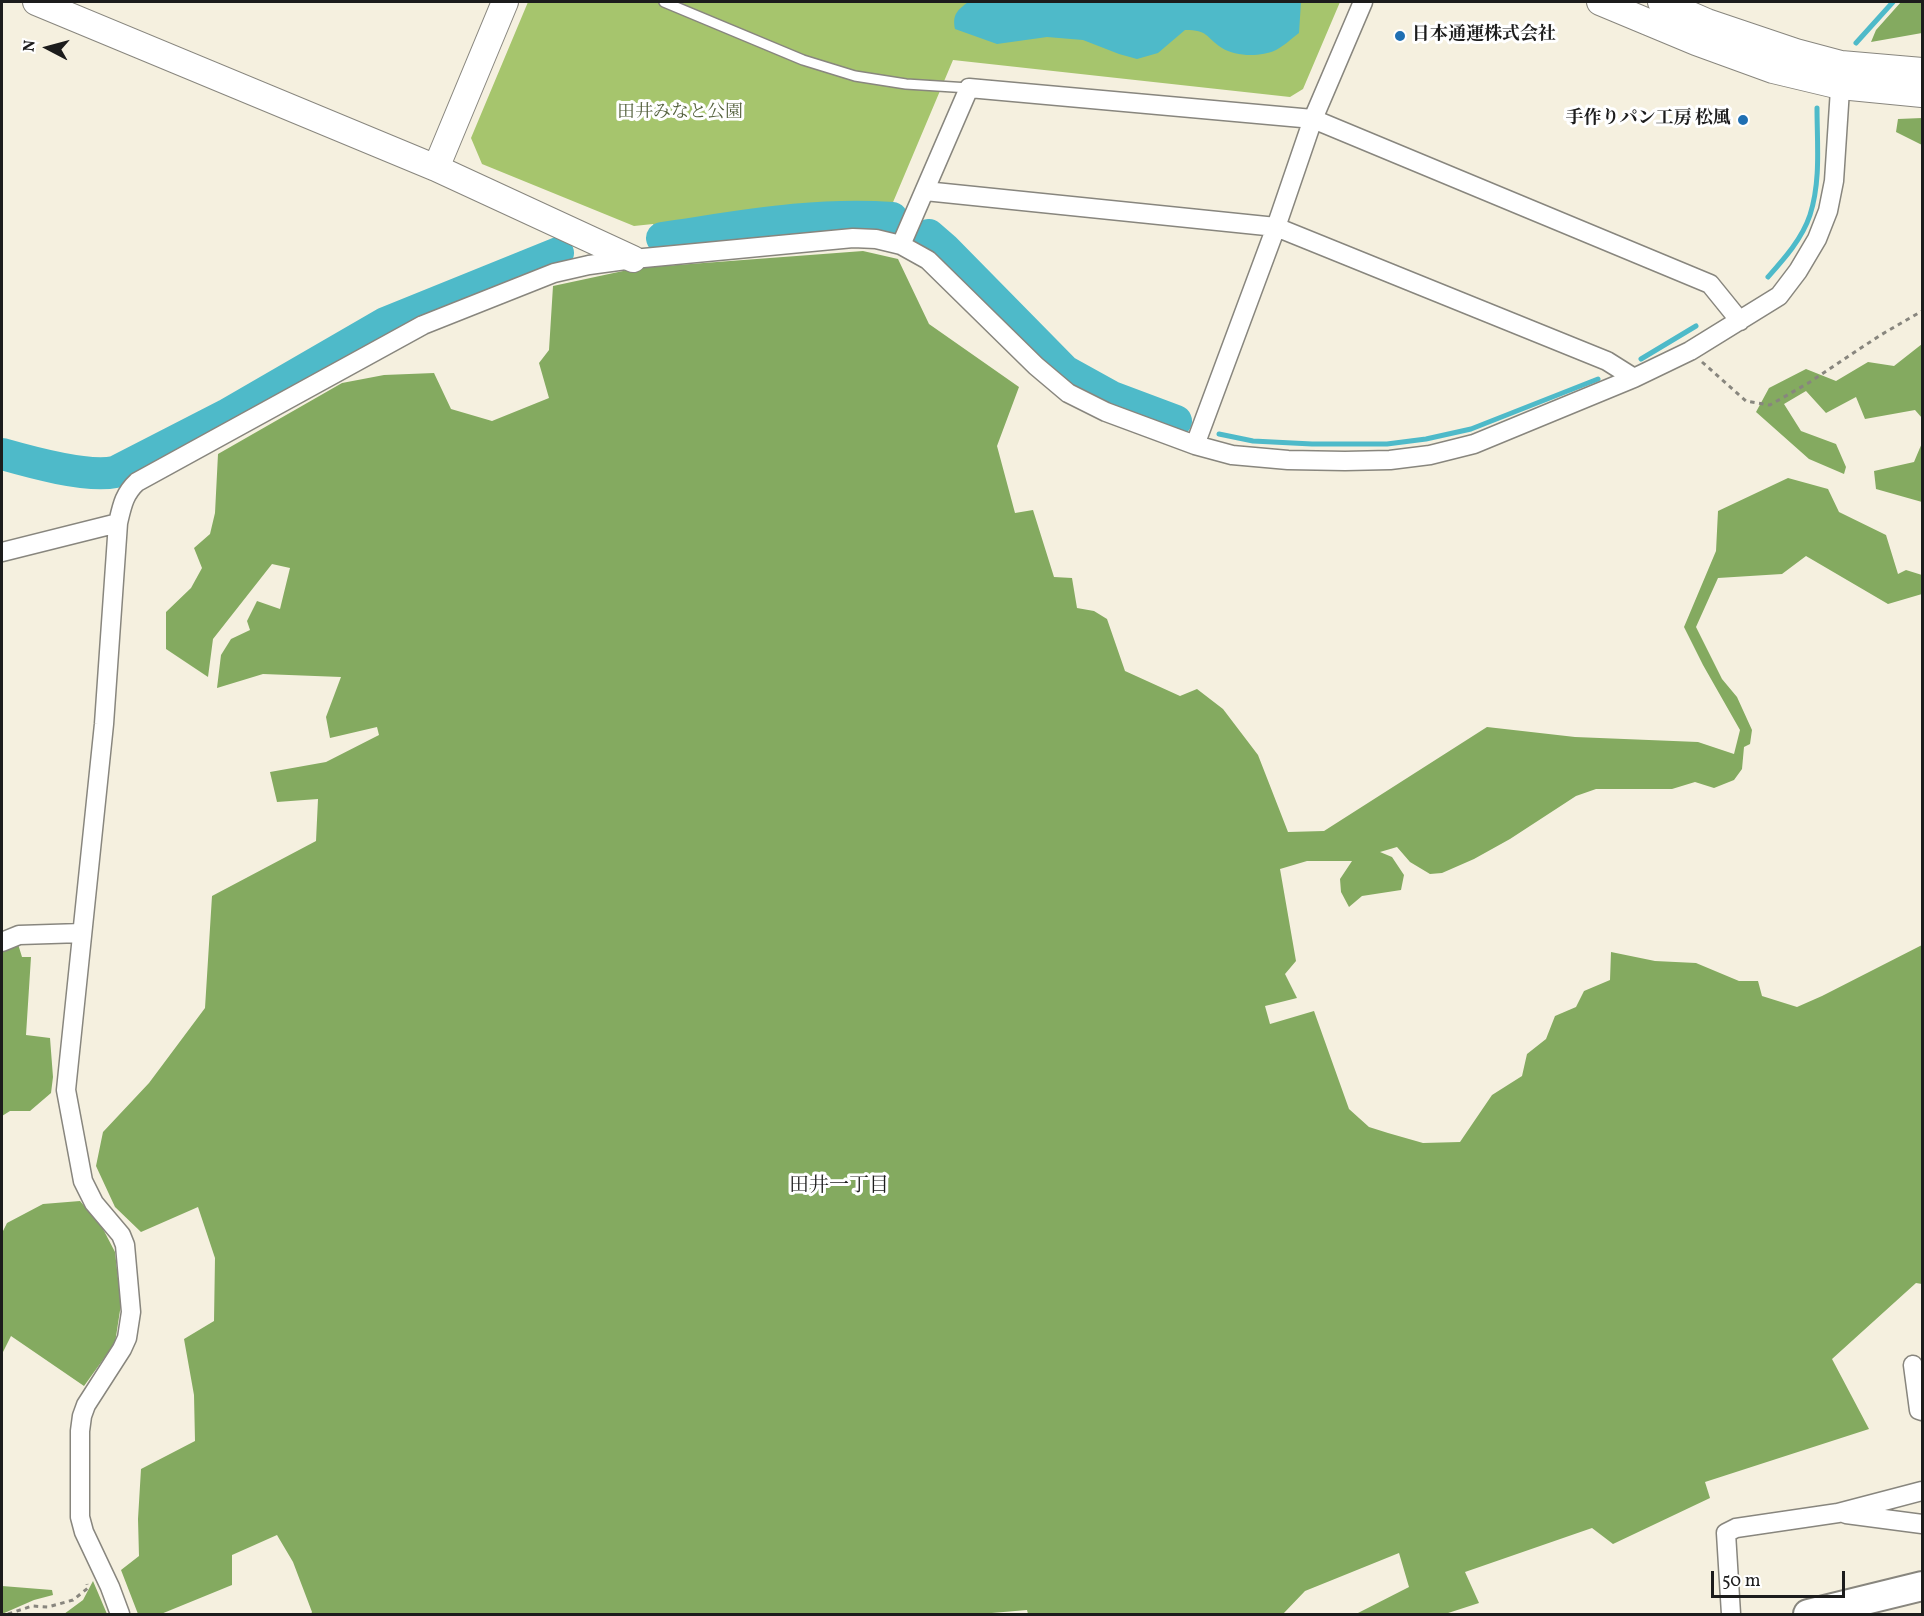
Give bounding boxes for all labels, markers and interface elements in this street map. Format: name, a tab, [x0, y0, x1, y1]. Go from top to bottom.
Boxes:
north arrow	[18, 18, 78, 78]
place label: 日本通運株式会社	[1412, 25, 1556, 47]
marker: 日本通運株式会社	[1393, 29, 1407, 43]
text: N	[19, 39, 42, 53]
park label: 田井みなと公園	[617, 103, 743, 125]
place label: 手作りパン工房 松風	[1565, 109, 1731, 131]
marker: 手作りパン工房 松風	[1736, 113, 1750, 127]
district label: 田井一丁目	[789, 1175, 889, 1199]
scale bar	[1714, 1559, 1848, 1597]
text: 50 m	[1722, 1569, 1761, 1594]

